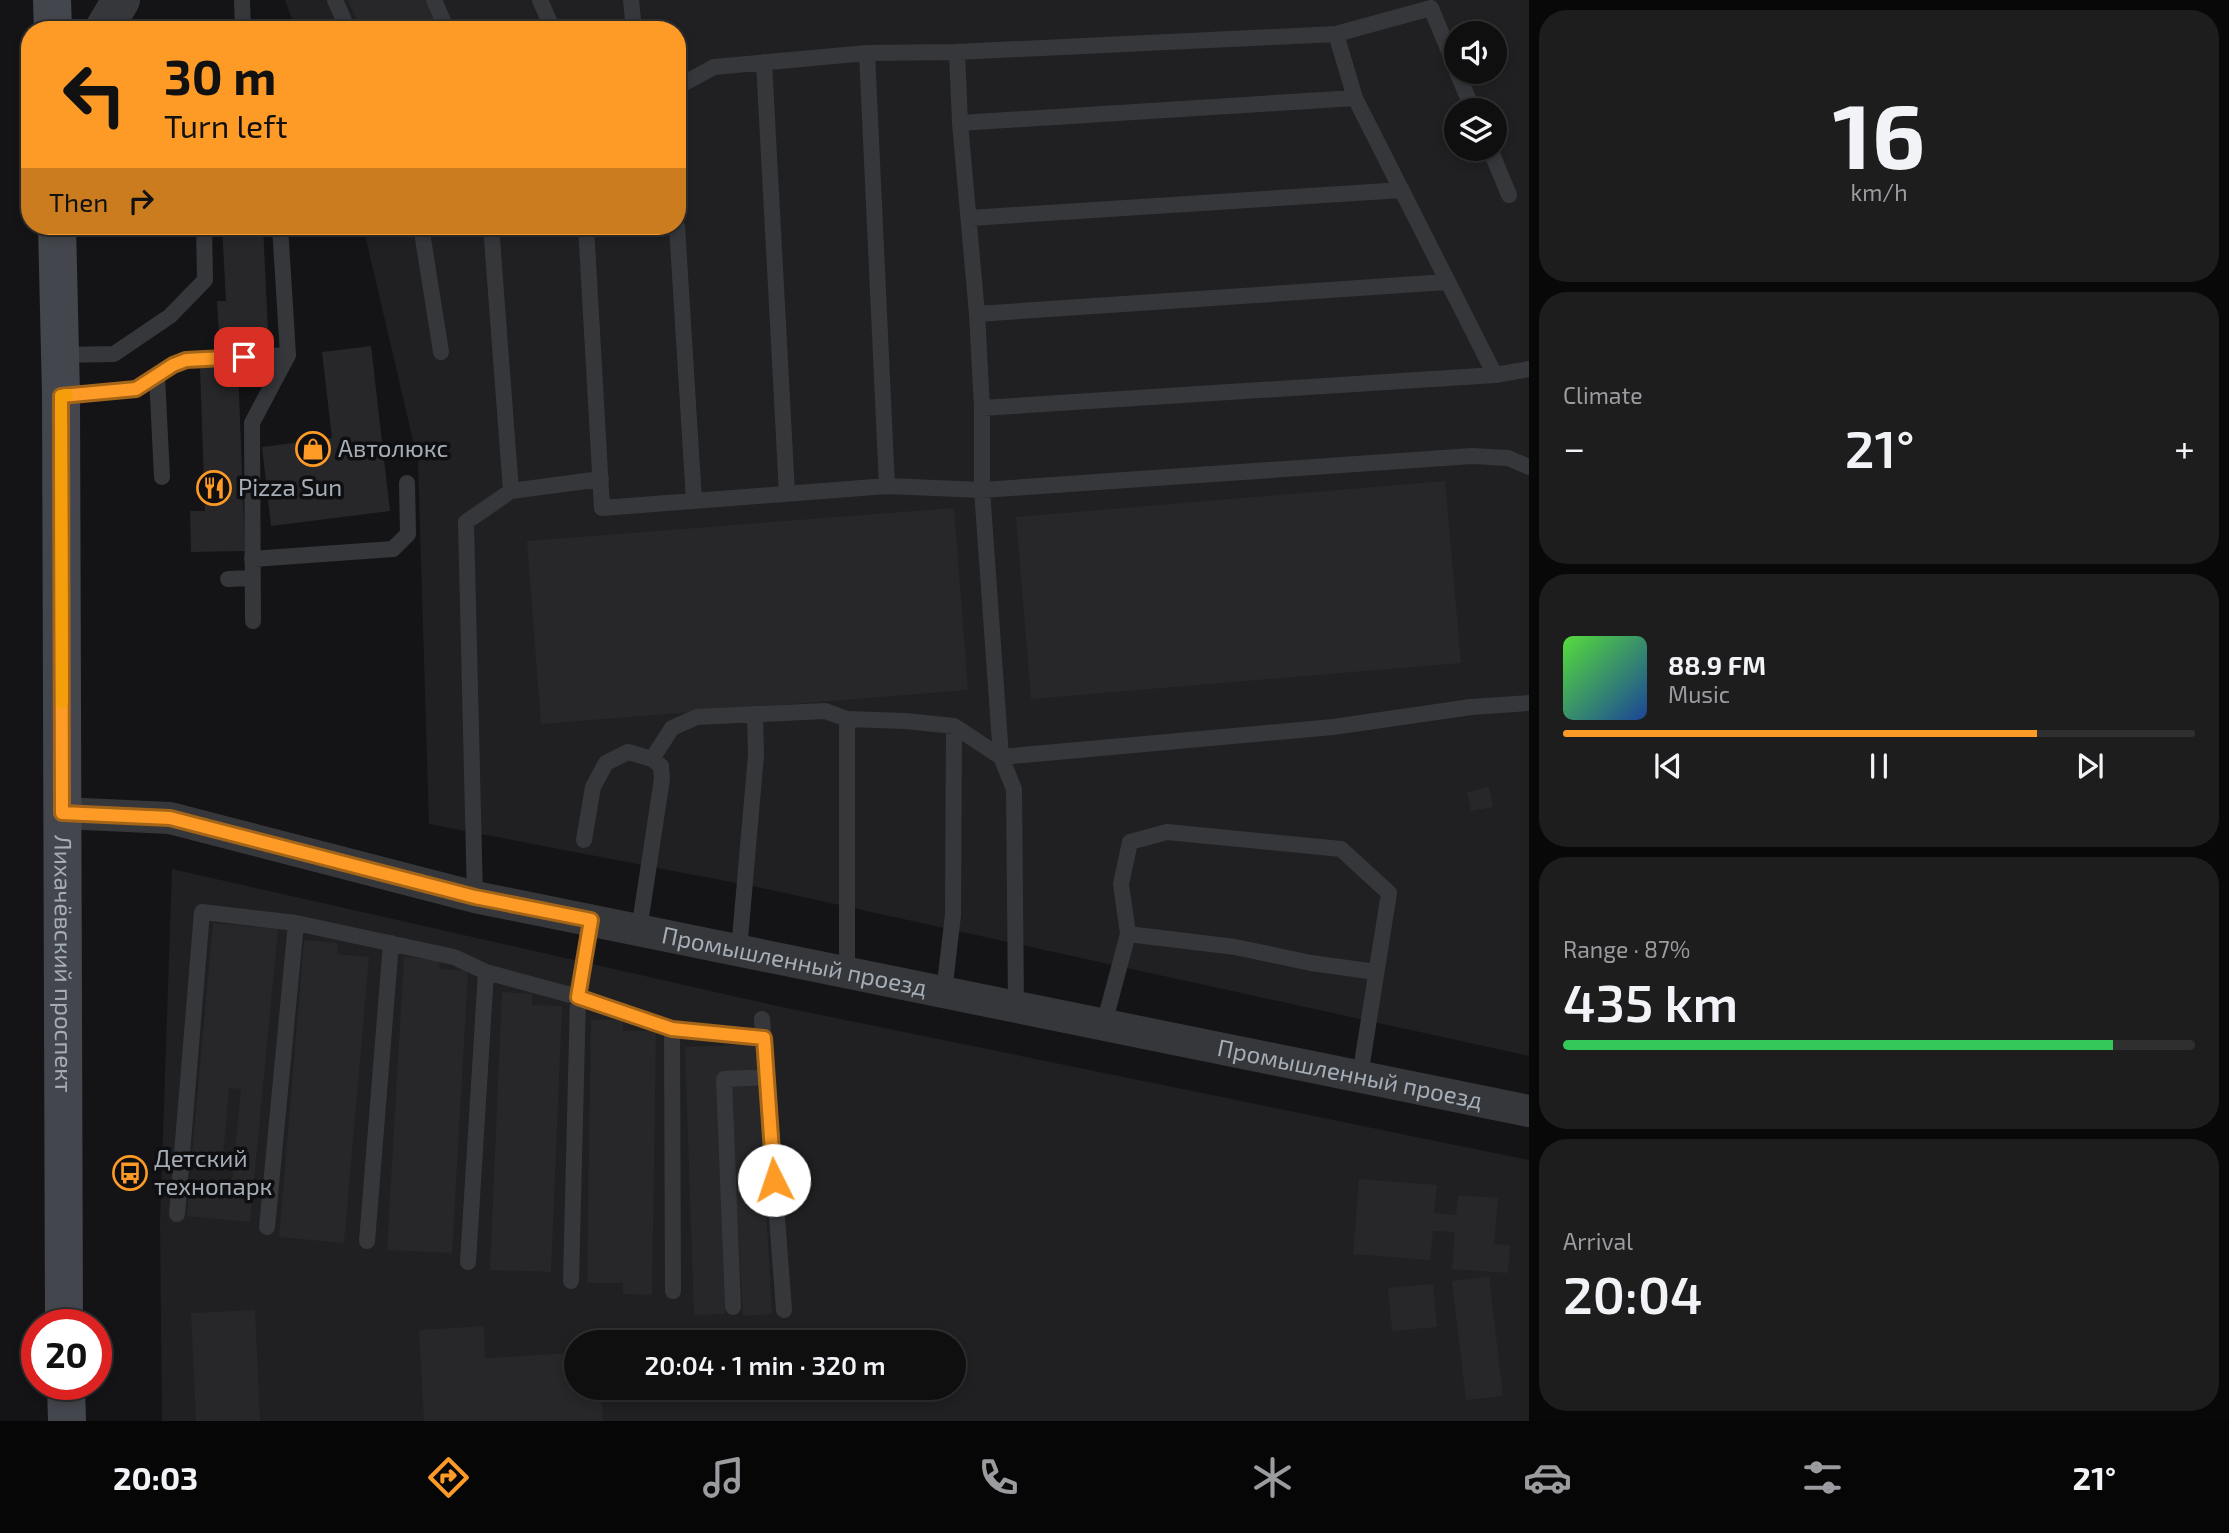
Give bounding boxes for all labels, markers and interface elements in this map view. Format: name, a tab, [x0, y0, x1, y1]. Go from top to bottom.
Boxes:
map controls	[1444, 21, 1507, 161]
button: sound	[1444, 21, 1507, 84]
text: 30 m	[164, 46, 276, 105]
icon: left	[49, 49, 140, 140]
text: 16	[1832, 78, 1926, 187]
button: layers	[1444, 98, 1507, 161]
text: Turn left	[164, 106, 288, 144]
text: km/h	[1850, 178, 1908, 206]
icon: right	[122, 182, 160, 220]
text: Then	[49, 186, 108, 217]
pin	[214, 327, 274, 387]
icon: arrive	[225, 338, 263, 376]
text: Climate	[1563, 381, 1643, 409]
text: 21°	[1845, 416, 1915, 478]
text: −	[1563, 424, 1585, 470]
text: +	[2174, 424, 2195, 470]
shop icon: Автолюкс	[294, 430, 332, 468]
place label: Автолюкс	[338, 433, 448, 462]
restaurant icon: Pizza Sun	[195, 469, 233, 507]
place label: Pizza Sun	[238, 472, 342, 501]
text: 88.9 FM	[1668, 649, 1766, 680]
text: Music	[1668, 680, 1730, 708]
icon: previous	[1649, 747, 1687, 785]
icon: pause	[1860, 747, 1898, 785]
icon: next	[2071, 747, 2109, 785]
street label: Лихачёвский проспект	[49, 835, 79, 1093]
street label: Промышленный проезд	[659, 919, 930, 1001]
text: Range · 87%	[1563, 935, 1690, 963]
text: 435 km	[1563, 970, 1738, 1032]
street label: Промышленный проезд	[1215, 1032, 1485, 1114]
place label: Детский технопарк	[154, 1143, 273, 1200]
position arrow	[737, 1143, 811, 1217]
bus stop icon: Детский технопарк	[111, 1154, 149, 1192]
text: Arrival	[1563, 1227, 1633, 1255]
text: 20:04	[1563, 1262, 1703, 1324]
speed limit sign: 20	[21, 1309, 112, 1400]
text: 20:04 · 1 min · 320 m	[644, 1349, 886, 1380]
icon: directions	[424, 1453, 473, 1502]
icon: music	[699, 1453, 748, 1502]
icon: phone	[974, 1453, 1023, 1502]
icon: climate	[1248, 1453, 1297, 1502]
icon: car	[1523, 1453, 1572, 1502]
icon: filters	[1798, 1453, 1847, 1502]
text: 20:03	[113, 1458, 198, 1496]
text: 21°	[2073, 1458, 2116, 1496]

